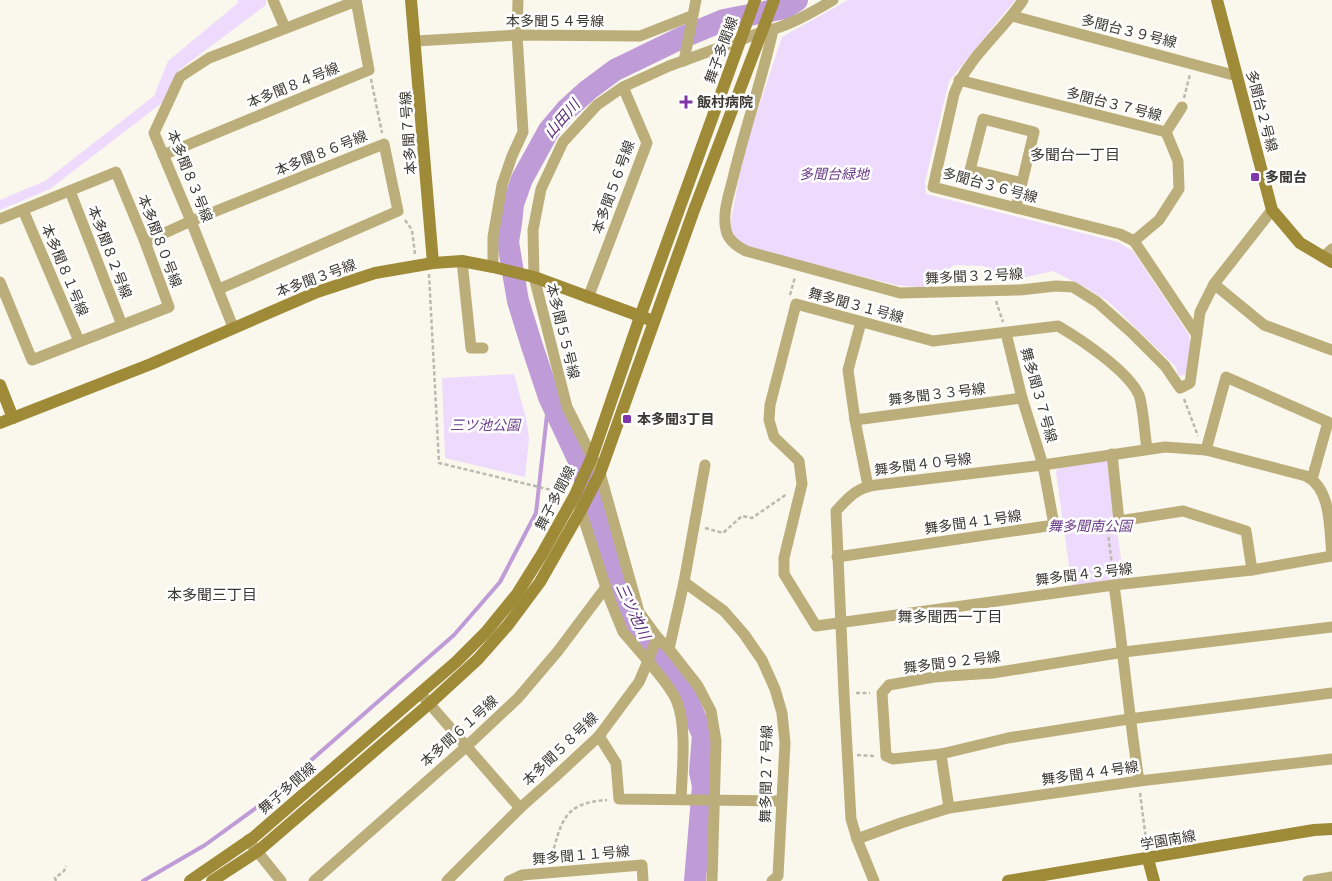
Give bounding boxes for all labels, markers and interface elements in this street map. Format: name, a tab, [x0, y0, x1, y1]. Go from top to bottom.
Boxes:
street label: 多聞台３９号線	[1079, 9, 1179, 53]
street label: 本多聞５４号線	[506, 11, 604, 31]
street label: 舞子多聞線	[700, 14, 742, 86]
street label: 本多聞８４号線	[244, 57, 342, 113]
street label: 多聞台２号線	[1241, 68, 1283, 154]
street label: 多聞台３７号線	[1064, 82, 1164, 126]
street label: 本多聞７号線	[395, 90, 421, 176]
place label: 飯村病院	[697, 92, 753, 112]
water label: 山田川	[539, 93, 586, 143]
marker: 飯村病院	[679, 95, 693, 109]
street label: 本多聞８６号線	[272, 125, 370, 181]
street label: 本多聞８３号線	[162, 127, 218, 225]
street label: 本多聞５６号線	[587, 138, 639, 236]
district label: 多聞台一丁目	[1030, 144, 1120, 165]
street label: 多聞台３６号線	[940, 163, 1040, 207]
park label: 多聞台緑地	[799, 164, 871, 184]
place label: 多聞台	[1265, 167, 1307, 187]
marker: 多聞台	[1249, 171, 1261, 183]
street label: 本多聞８０号線	[133, 192, 187, 290]
street label: 本多聞８２号線	[83, 203, 137, 301]
street label: 本多聞８１号線	[37, 221, 93, 319]
street label: 本多聞３号線	[273, 254, 359, 302]
street label: 舞多聞３２号線	[925, 263, 1023, 289]
street label: 本多聞５５号線	[541, 281, 585, 381]
street label: 舞多聞３１号線	[806, 283, 906, 327]
street label: 舞多聞３７号線	[1016, 345, 1062, 445]
street label: 舞多聞３３号線	[887, 378, 987, 410]
place label: 本多聞3丁目	[637, 409, 715, 429]
marker: 本多聞3丁目	[621, 413, 633, 425]
park label: 三ツ池公園	[450, 415, 522, 435]
street label: 舞多聞４０号線	[873, 448, 973, 480]
street label: 舞子多聞線	[530, 462, 580, 534]
street label: 舞多聞４１号線	[923, 505, 1023, 539]
park label: 舞多聞南公園	[1048, 516, 1134, 536]
street label: 舞多聞４３号線	[1034, 558, 1134, 590]
water label: 三ツ池川	[611, 579, 656, 644]
district label: 本多聞三丁目	[167, 584, 257, 605]
district label: 舞多聞西一丁目	[897, 606, 1003, 627]
street label: 舞多聞９２号線	[902, 646, 1002, 678]
street label: 本多聞６１号線	[416, 691, 502, 771]
street label: 本多聞５８号線	[518, 708, 602, 790]
street label: 舞多聞２７号線	[755, 725, 777, 823]
street label: 舞多聞４４号線	[1040, 756, 1140, 790]
street label: 舞子多聞線	[254, 757, 320, 819]
street label: 学園南線	[1139, 825, 1197, 855]
street label: 舞多聞１１号線	[531, 841, 631, 869]

